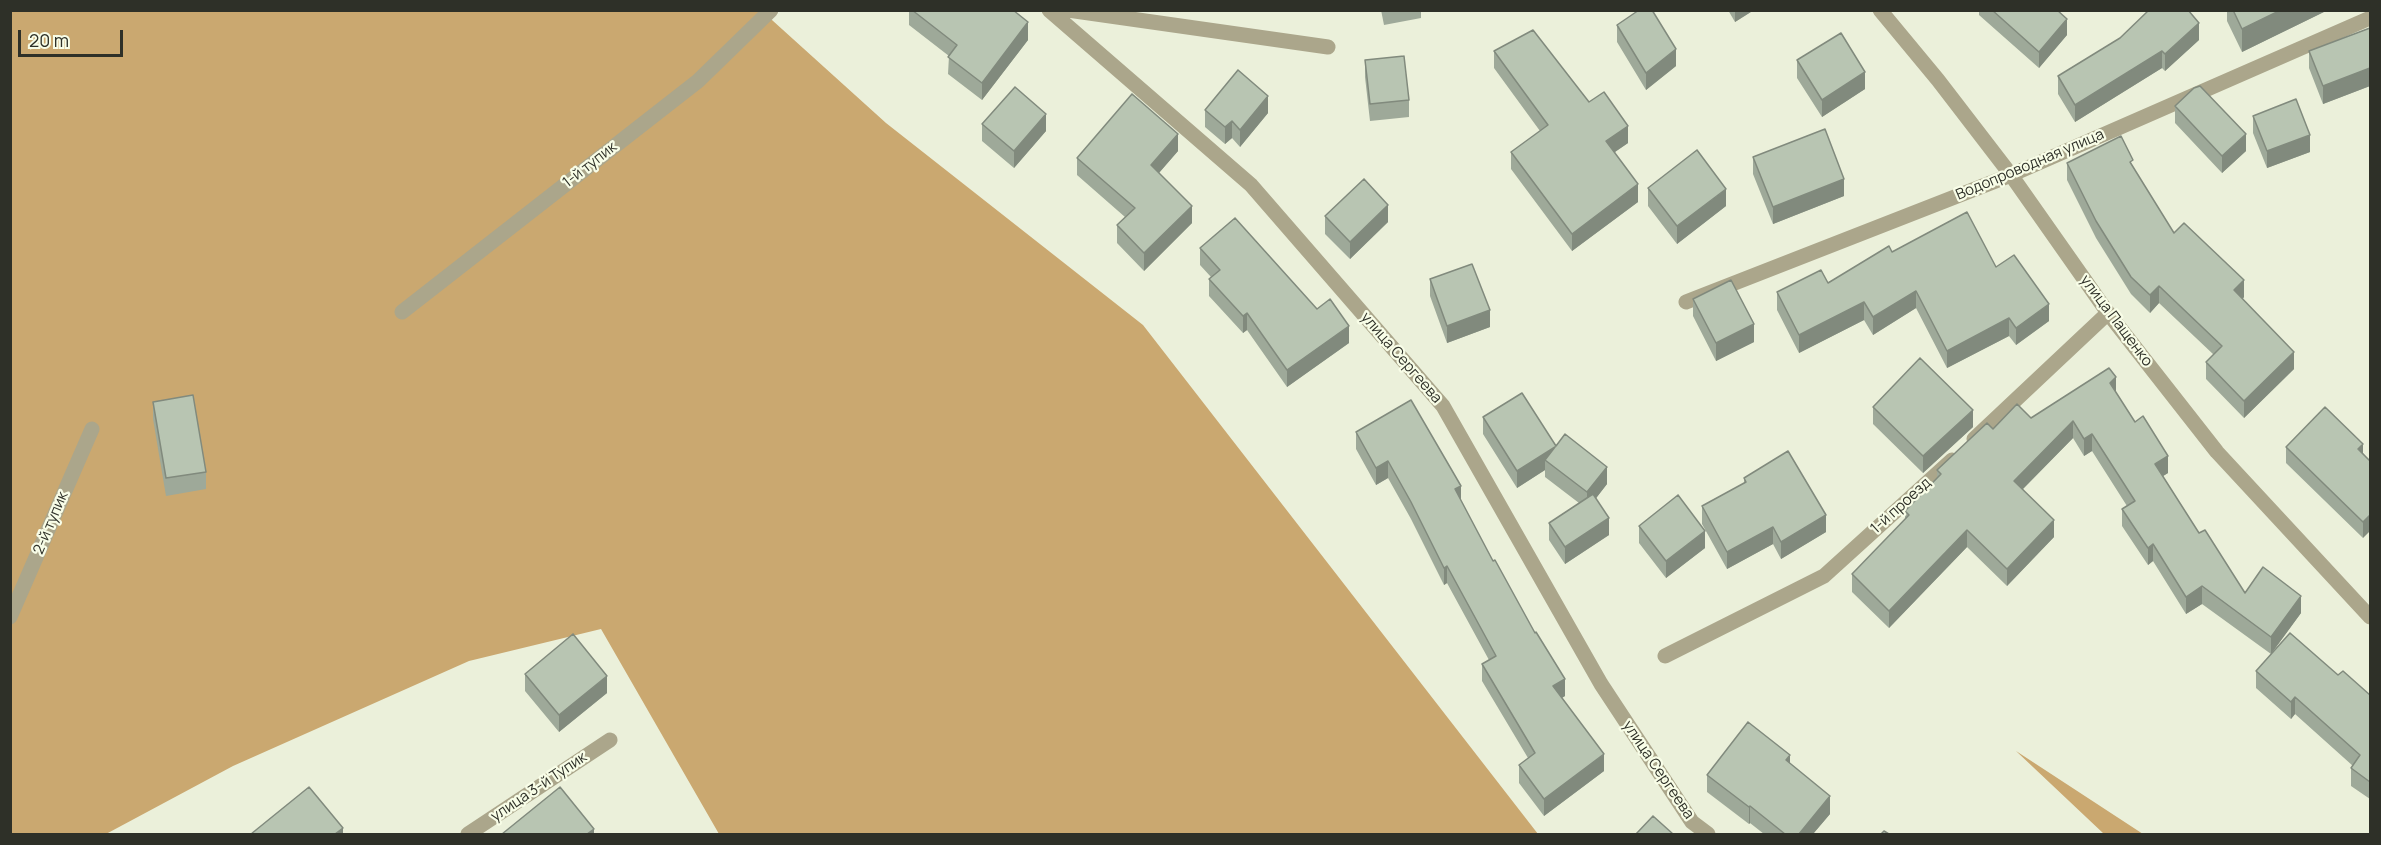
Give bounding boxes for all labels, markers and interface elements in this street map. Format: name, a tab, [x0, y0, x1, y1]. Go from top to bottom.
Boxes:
scale bar	[21, 18, 126, 56]
text: 20 m	[29, 28, 69, 52]
street label: Водопроводная улица	[1953, 126, 2107, 204]
street label: 1-й тупик	[559, 138, 621, 192]
street label: улица Пащенко	[2076, 272, 2156, 370]
street label: улица Сергеева	[1357, 309, 1445, 407]
street label: 1-й проезд	[1867, 474, 1935, 538]
street label: 2-й тупик	[30, 489, 72, 557]
street label: улица Сергеева	[1618, 717, 1698, 823]
street label: улица 3-й Тупик	[488, 748, 590, 826]

